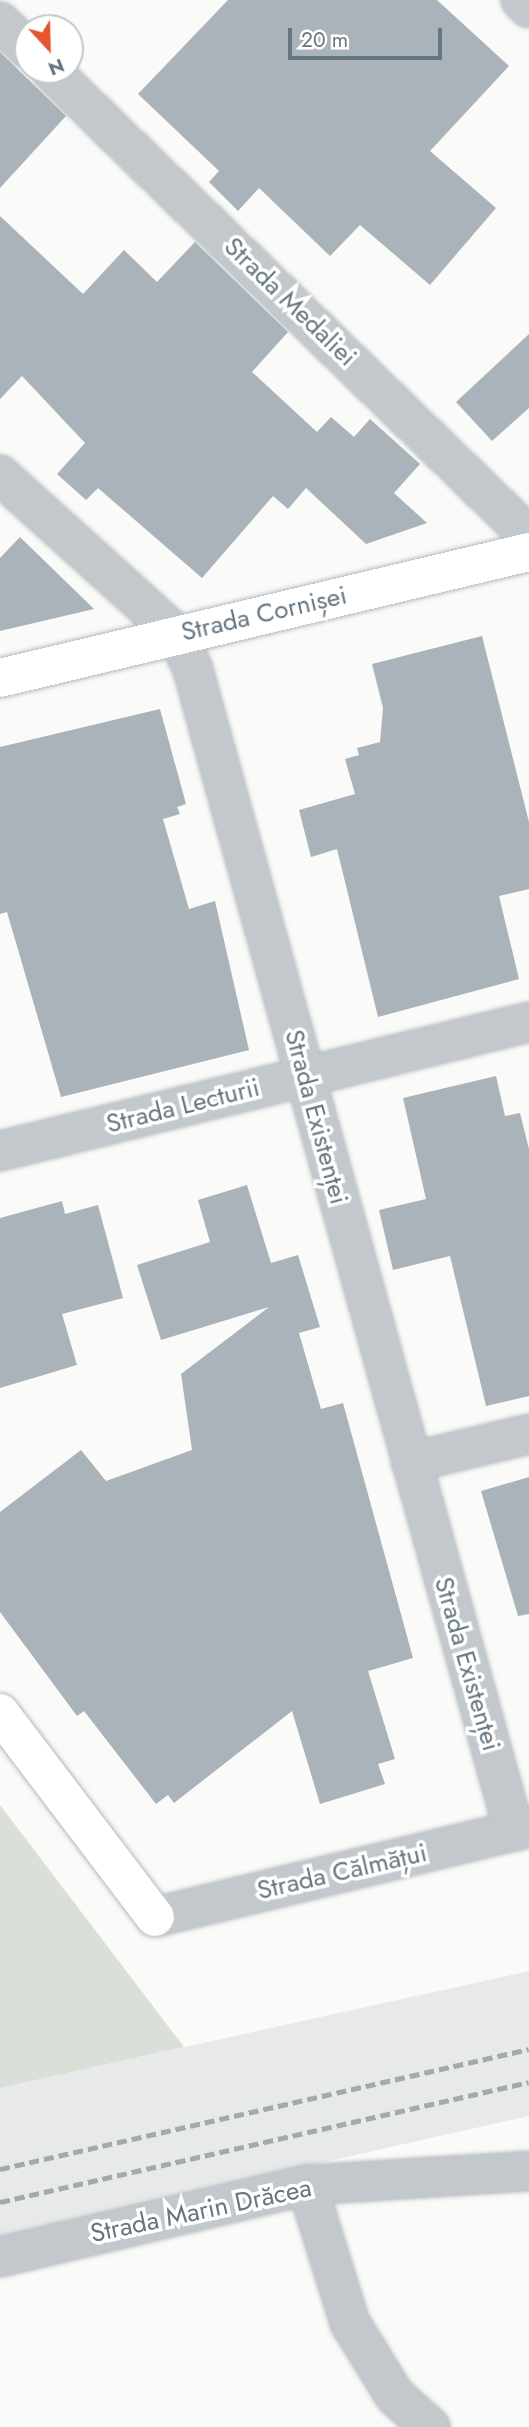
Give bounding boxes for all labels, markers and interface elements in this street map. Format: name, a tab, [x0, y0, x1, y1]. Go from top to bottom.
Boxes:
north arrow	[14, 14, 84, 84]
scale bar	[291, 14, 445, 58]
text: 20 m	[301, 25, 348, 55]
text: N	[44, 52, 68, 82]
street label: Strada Medaliei	[217, 231, 363, 373]
street label: Strada Cornișei	[178, 580, 350, 648]
street label: Strada Existenței	[278, 1026, 354, 1208]
street label: Strada Lecturii	[103, 1072, 263, 1140]
street label: Strada Existenței	[427, 1574, 507, 1754]
street label: Strada Călmățui	[254, 1837, 430, 1907]
street label: Strada Marin Drăcea	[88, 2172, 314, 2250]

